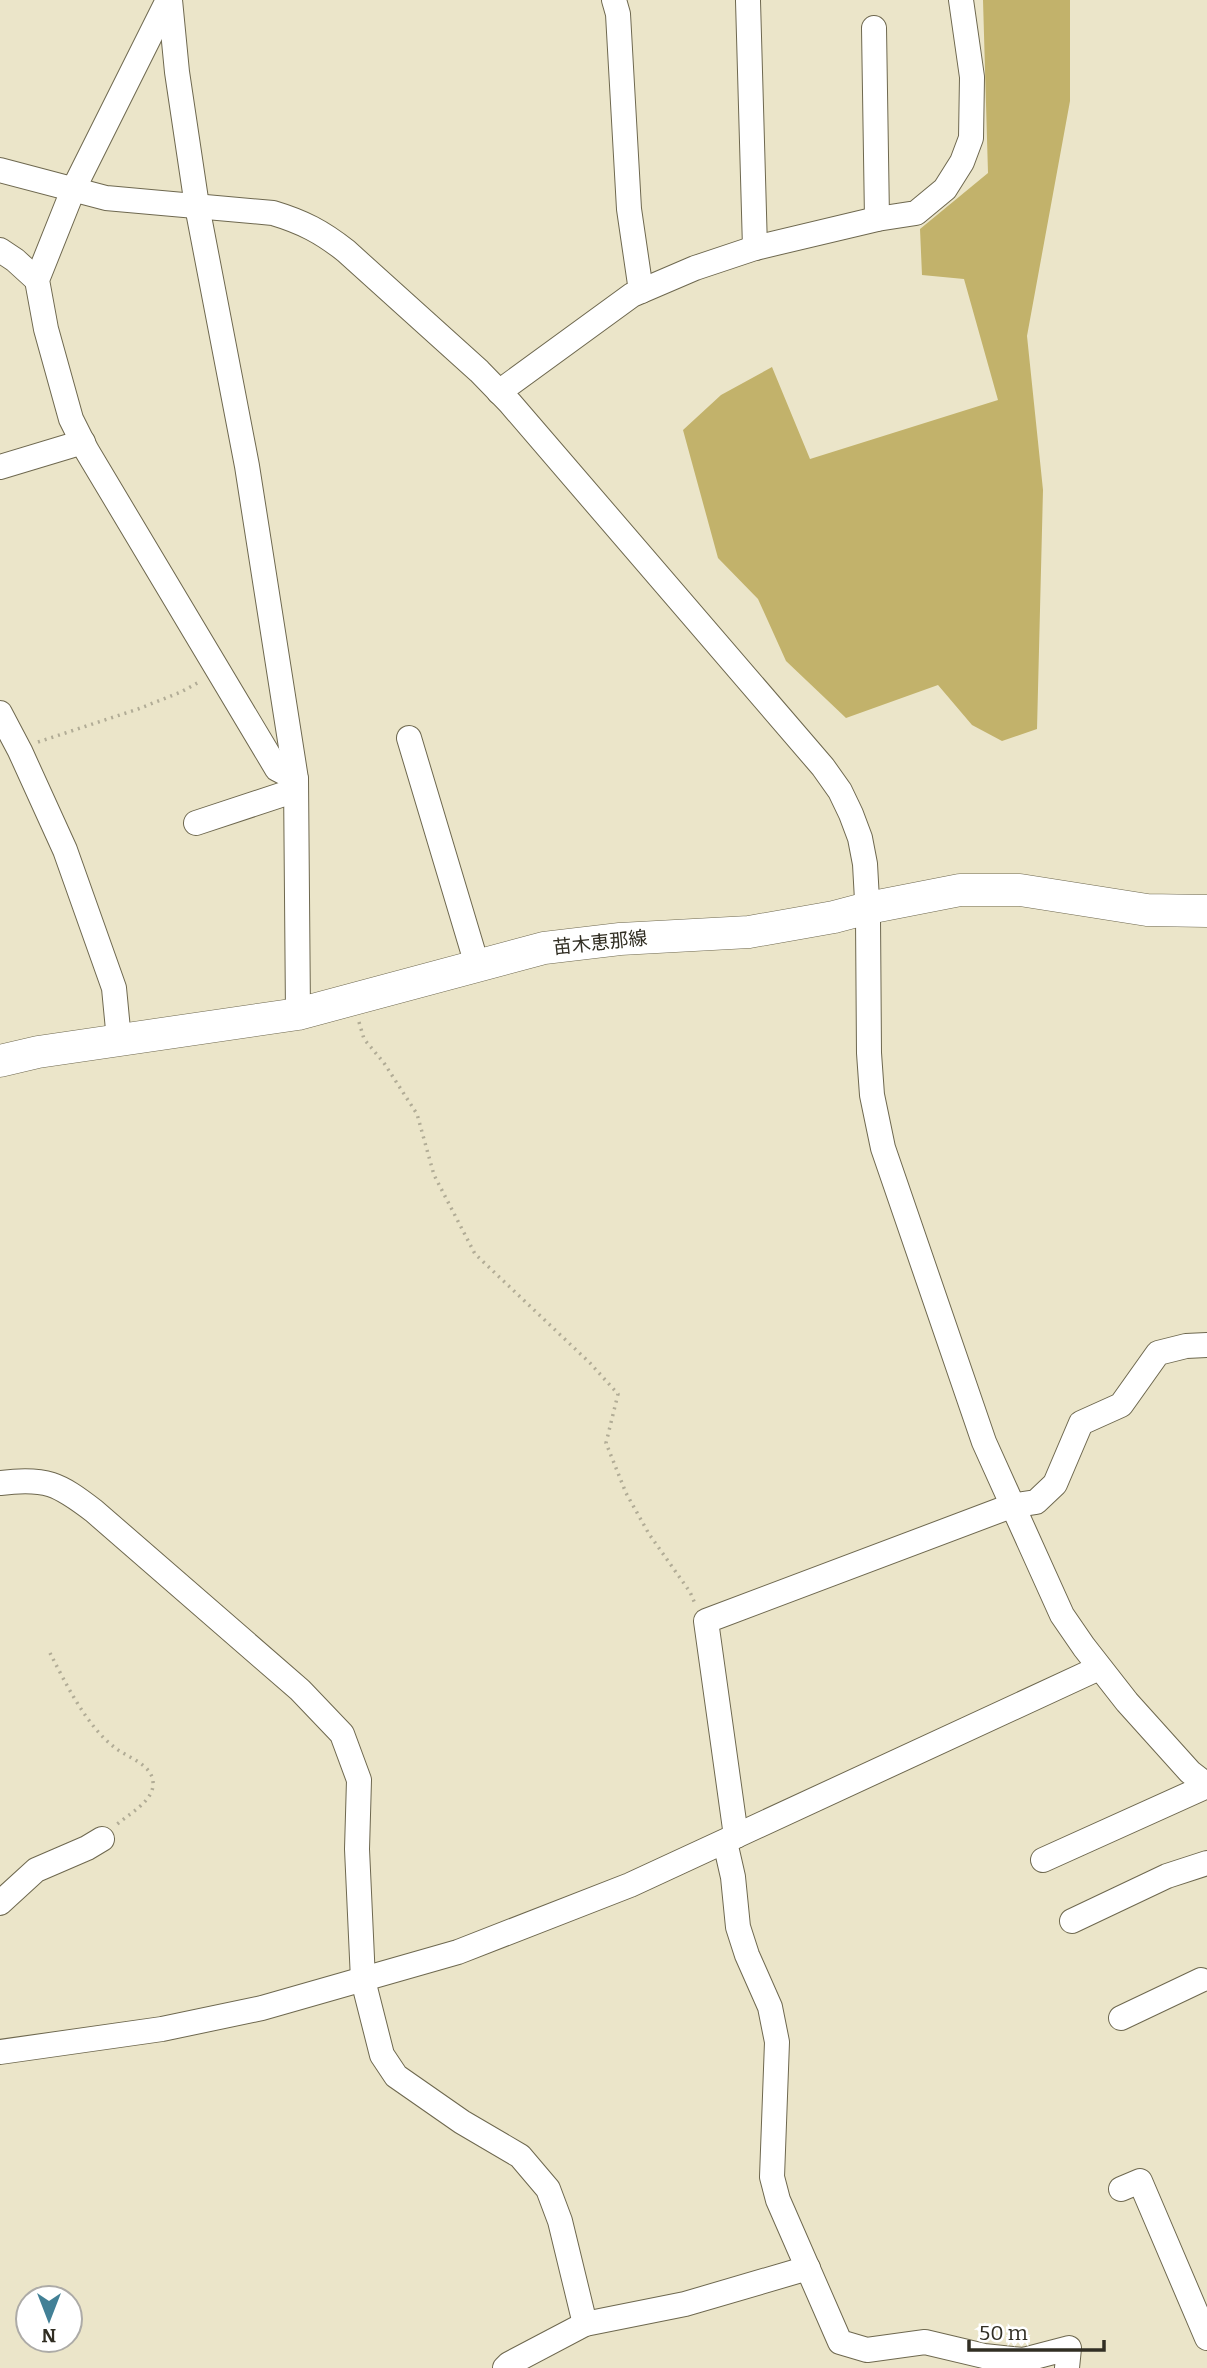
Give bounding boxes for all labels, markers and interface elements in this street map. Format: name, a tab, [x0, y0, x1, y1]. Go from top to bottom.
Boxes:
street label: 苗木恵那線	[552, 926, 649, 959]
north arrow	[14, 2284, 84, 2354]
scale bar	[969, 2308, 1104, 2352]
text: 50 m	[979, 2320, 1028, 2346]
text: N	[41, 2324, 56, 2347]

